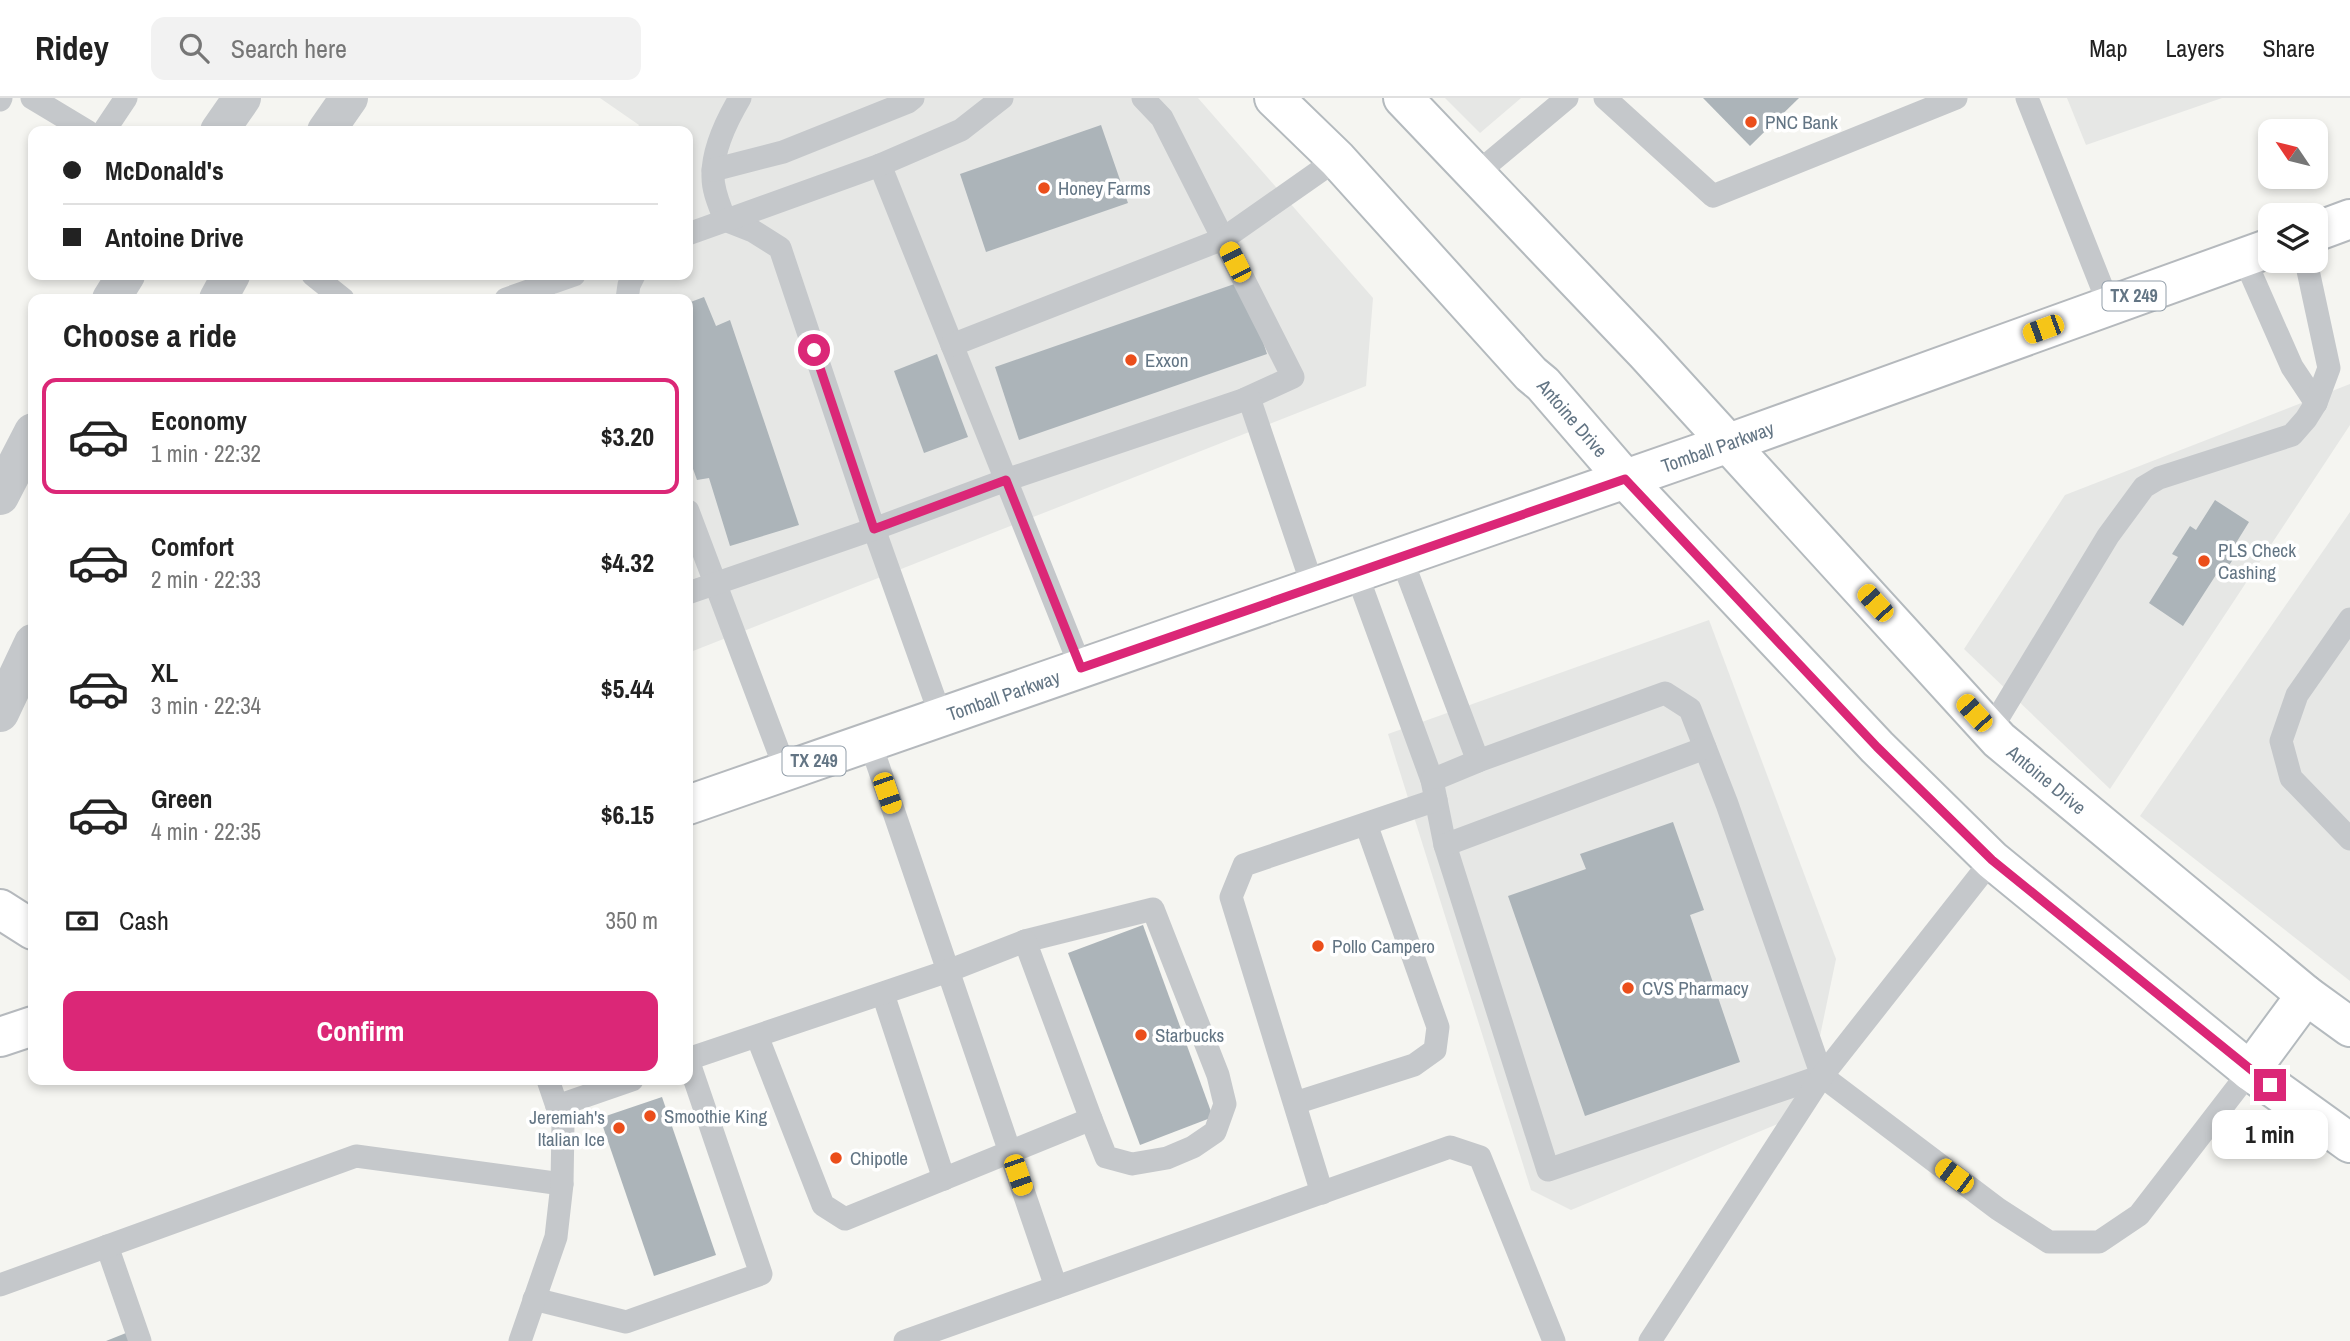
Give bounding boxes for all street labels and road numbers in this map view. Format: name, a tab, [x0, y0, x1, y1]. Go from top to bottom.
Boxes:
road number: TX 249	[2102, 281, 2166, 310]
street label: Antoine Drive	[1531, 373, 1613, 463]
street label: Tomball Parkway	[1658, 415, 1778, 479]
street label: Tomball Parkway	[944, 664, 1064, 727]
street label: Antoine Drive	[2001, 738, 2092, 820]
road number: TX 249	[782, 746, 846, 776]

